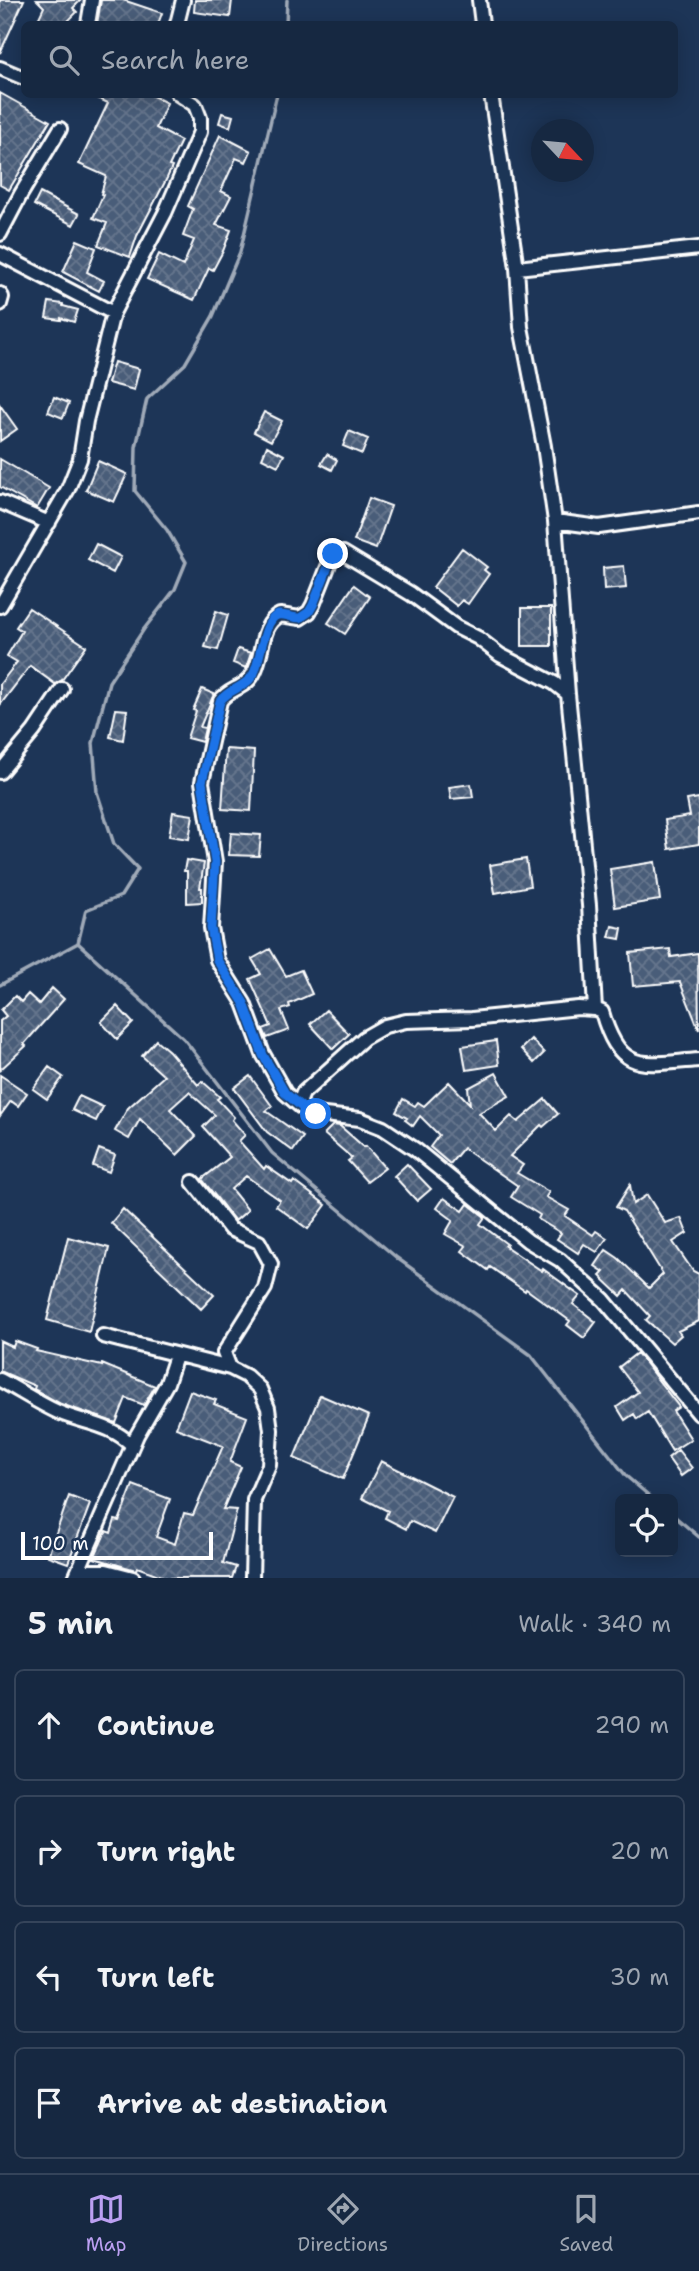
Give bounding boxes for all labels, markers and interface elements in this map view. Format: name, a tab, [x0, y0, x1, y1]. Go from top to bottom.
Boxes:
search box	[21, 21, 678, 98]
icon: search	[45, 41, 83, 79]
text: Search here	[101, 42, 250, 77]
north arrow	[531, 119, 594, 182]
route end	[317, 538, 348, 569]
route start	[300, 1098, 331, 1129]
map controls	[615, 1494, 678, 1557]
button: locate	[615, 1494, 678, 1557]
scale bar	[21, 1529, 214, 1561]
text: 100 m	[32, 1531, 89, 1556]
text: 5 min	[28, 1603, 113, 1644]
text: Walk · 340 m	[518, 1609, 671, 1639]
icon: ahead	[30, 1706, 68, 1744]
text: Continue	[97, 1708, 215, 1743]
text: 290 m	[595, 1710, 669, 1740]
icon: right	[30, 1832, 68, 1870]
text: Turn right	[97, 1834, 235, 1869]
text: 20 m	[610, 1836, 669, 1866]
icon: left	[30, 1958, 68, 1996]
text: Turn left	[97, 1960, 214, 1995]
text: 30 m	[610, 1962, 669, 1992]
icon: arrive	[30, 2084, 68, 2122]
text: Arrive at destination	[97, 2086, 387, 2121]
tab: Map	[86, 2190, 126, 2257]
tab: Directions	[298, 2190, 388, 2257]
tab: Saved	[559, 2190, 613, 2257]

